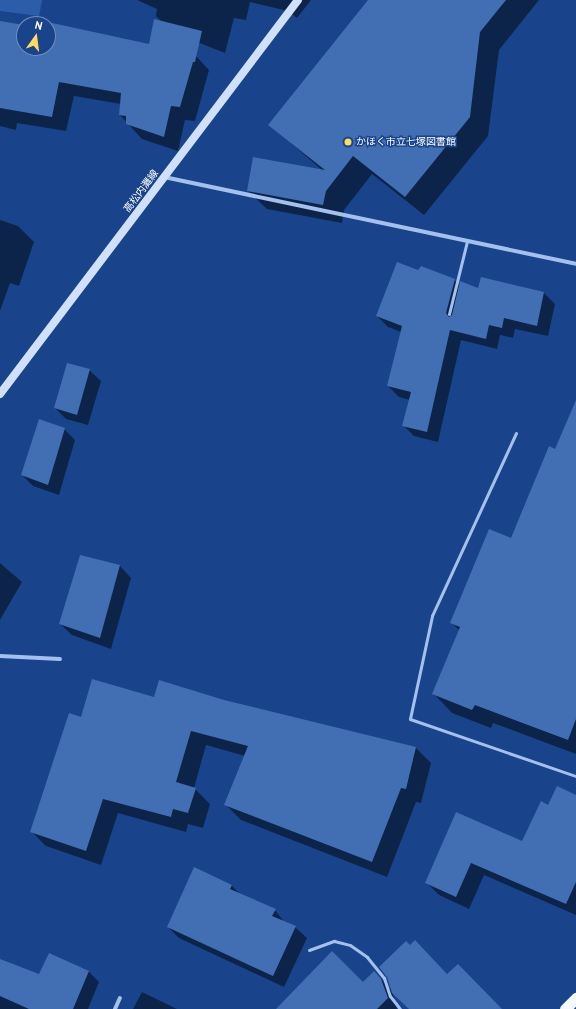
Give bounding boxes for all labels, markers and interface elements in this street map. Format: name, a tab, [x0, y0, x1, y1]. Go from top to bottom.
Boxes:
north arrow	[16, 16, 56, 56]
text: N	[33, 18, 44, 33]
place label: かほく市立七塚図書館	[356, 136, 456, 148]
marker: かほく市立七塚図書館	[343, 137, 353, 147]
street label: 高松内灘線	[121, 167, 161, 215]

